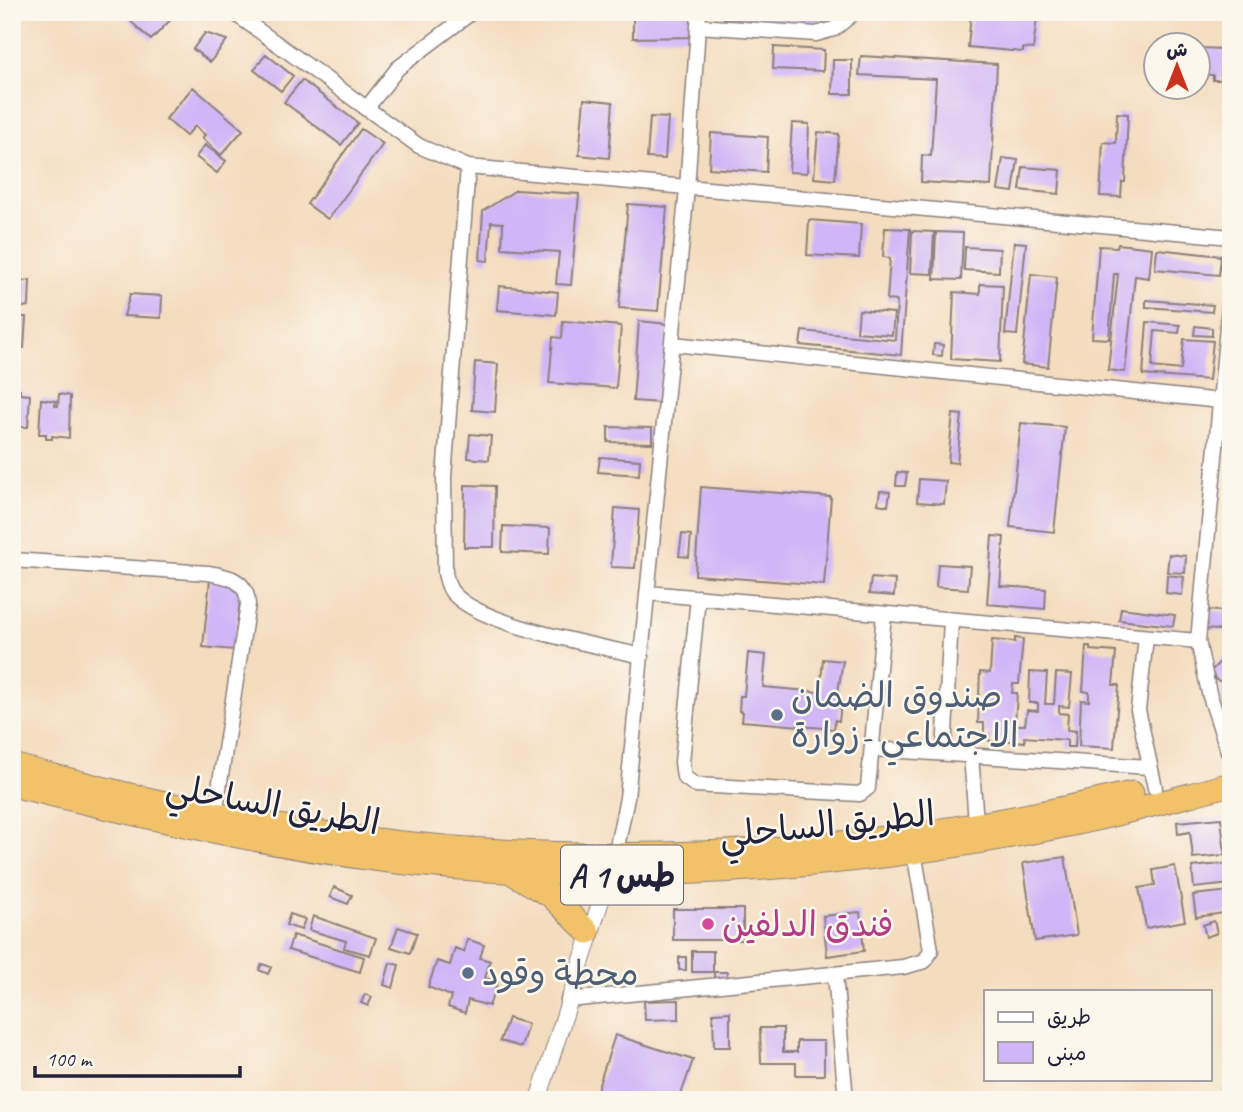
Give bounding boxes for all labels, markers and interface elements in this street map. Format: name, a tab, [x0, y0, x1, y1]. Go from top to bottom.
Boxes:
north arrow	[1142, 32, 1212, 102]
text: ش	[1167, 38, 1188, 62]
place label: صندوق الضمان الاجتماعي -زوارة	[791, 673, 1019, 766]
marker: صندوق الضمان الاجتماعي -زوارة	[769, 707, 785, 723]
street label: الطريق الساحلي	[161, 764, 383, 853]
street label: الطريق الساحلي	[717, 791, 938, 866]
road number: A 1 طس	[561, 846, 683, 904]
place label: فندق الدلفين	[722, 902, 894, 947]
marker: فندق الدلفين	[700, 916, 716, 932]
place label: محطة وقود	[482, 951, 639, 996]
marker: محطة وقود	[460, 965, 476, 981]
legend	[984, 990, 1212, 1080]
text: طريق	[1047, 1004, 1091, 1030]
scale bar	[35, 1035, 240, 1079]
text: مبنى	[1047, 1040, 1086, 1067]
text: 100 m	[46, 1046, 93, 1072]

